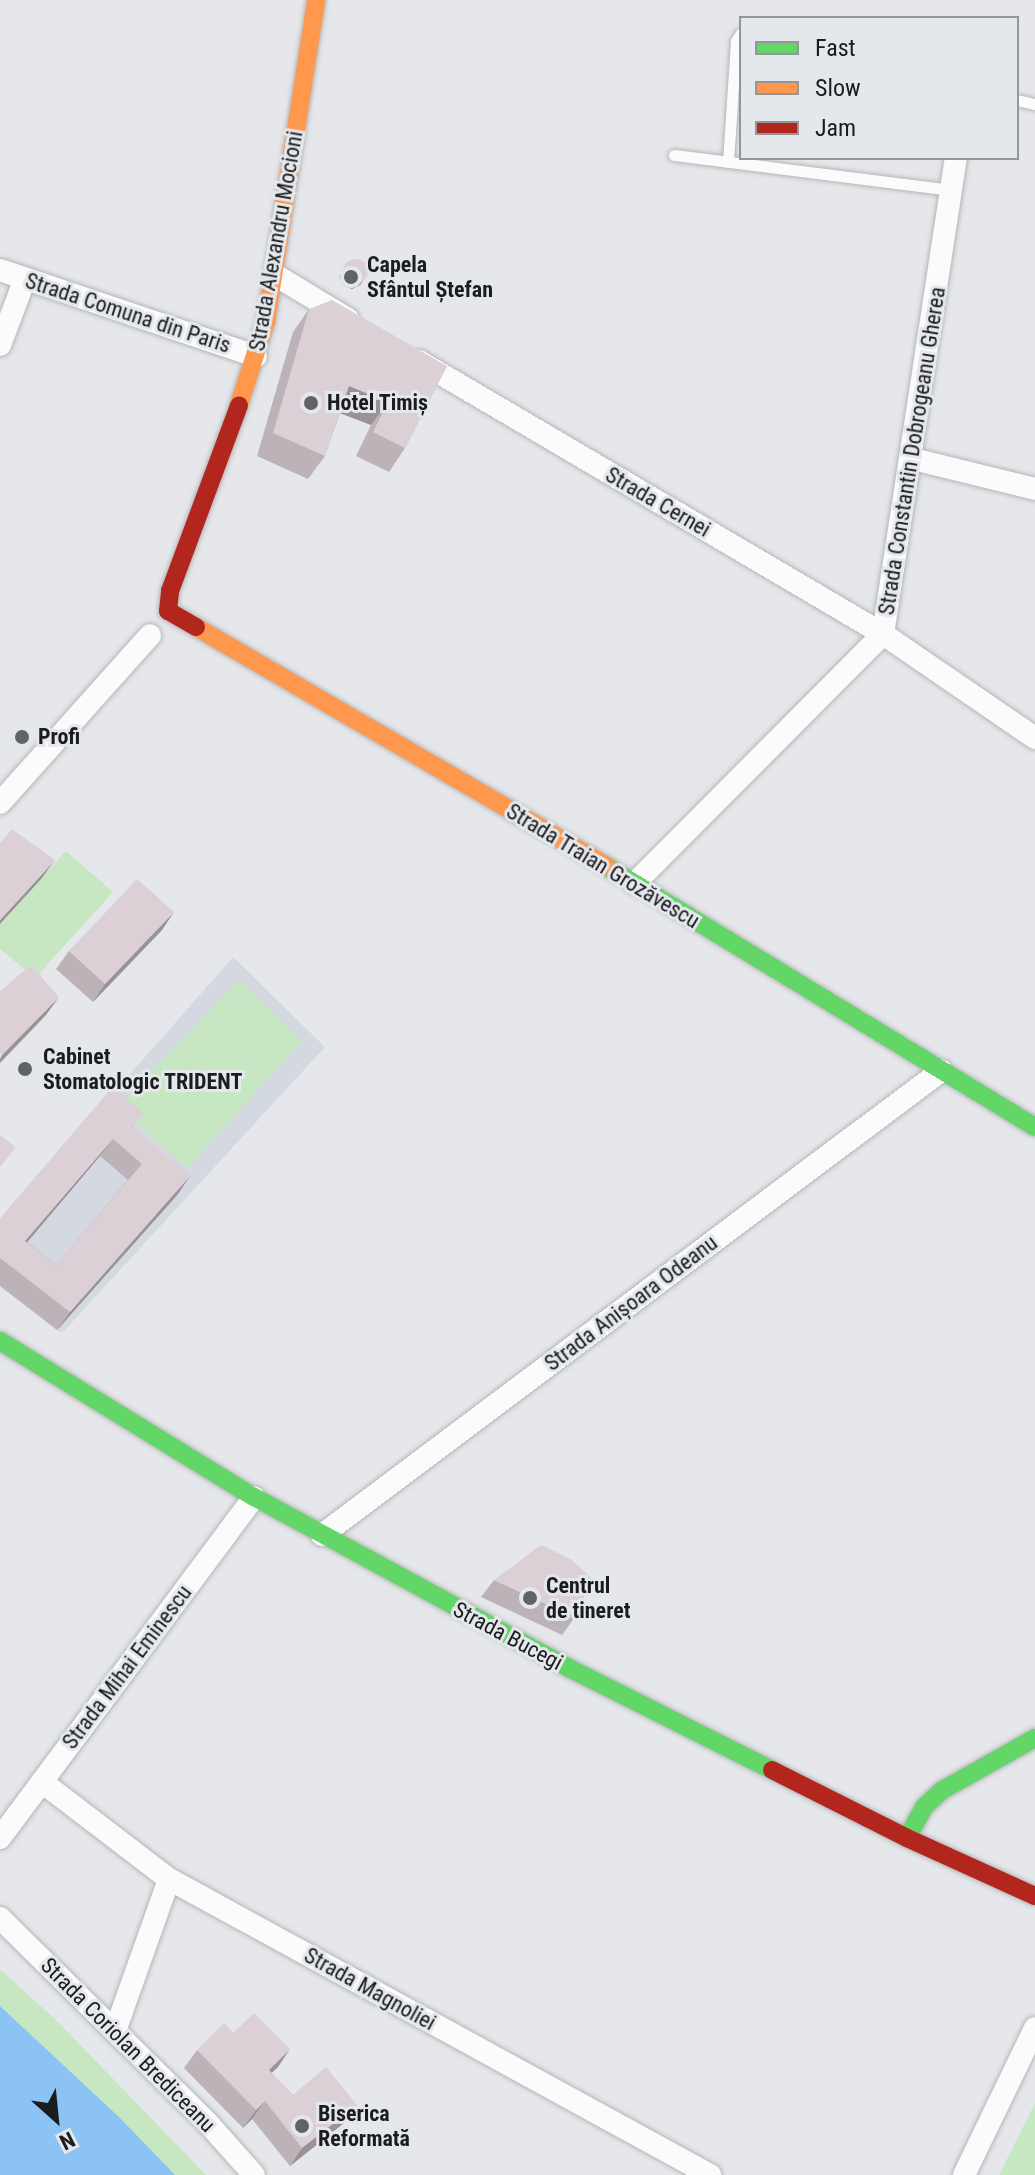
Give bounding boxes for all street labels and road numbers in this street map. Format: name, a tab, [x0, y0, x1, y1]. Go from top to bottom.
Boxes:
street label: Strada Alexandru Mocioni	[244, 129, 308, 353]
street label: Strada Comuna din Paris	[22, 267, 234, 359]
street label: Strada Constantin Dobrogeanu Gherea	[873, 285, 951, 617]
street label: Strada Cernei	[601, 461, 715, 543]
street label: Strada Traian Grozăvescu	[502, 798, 704, 934]
street label: Strada Anișoara Odeanu	[539, 1229, 723, 1377]
street label: Strada Mihai Eminescu	[57, 1580, 197, 1754]
street label: Strada Bucegi	[449, 1596, 567, 1676]
street label: Strada Magnoliei	[300, 1942, 440, 2036]
street label: Strada Coriolan Brediceanu	[35, 1952, 221, 2138]

